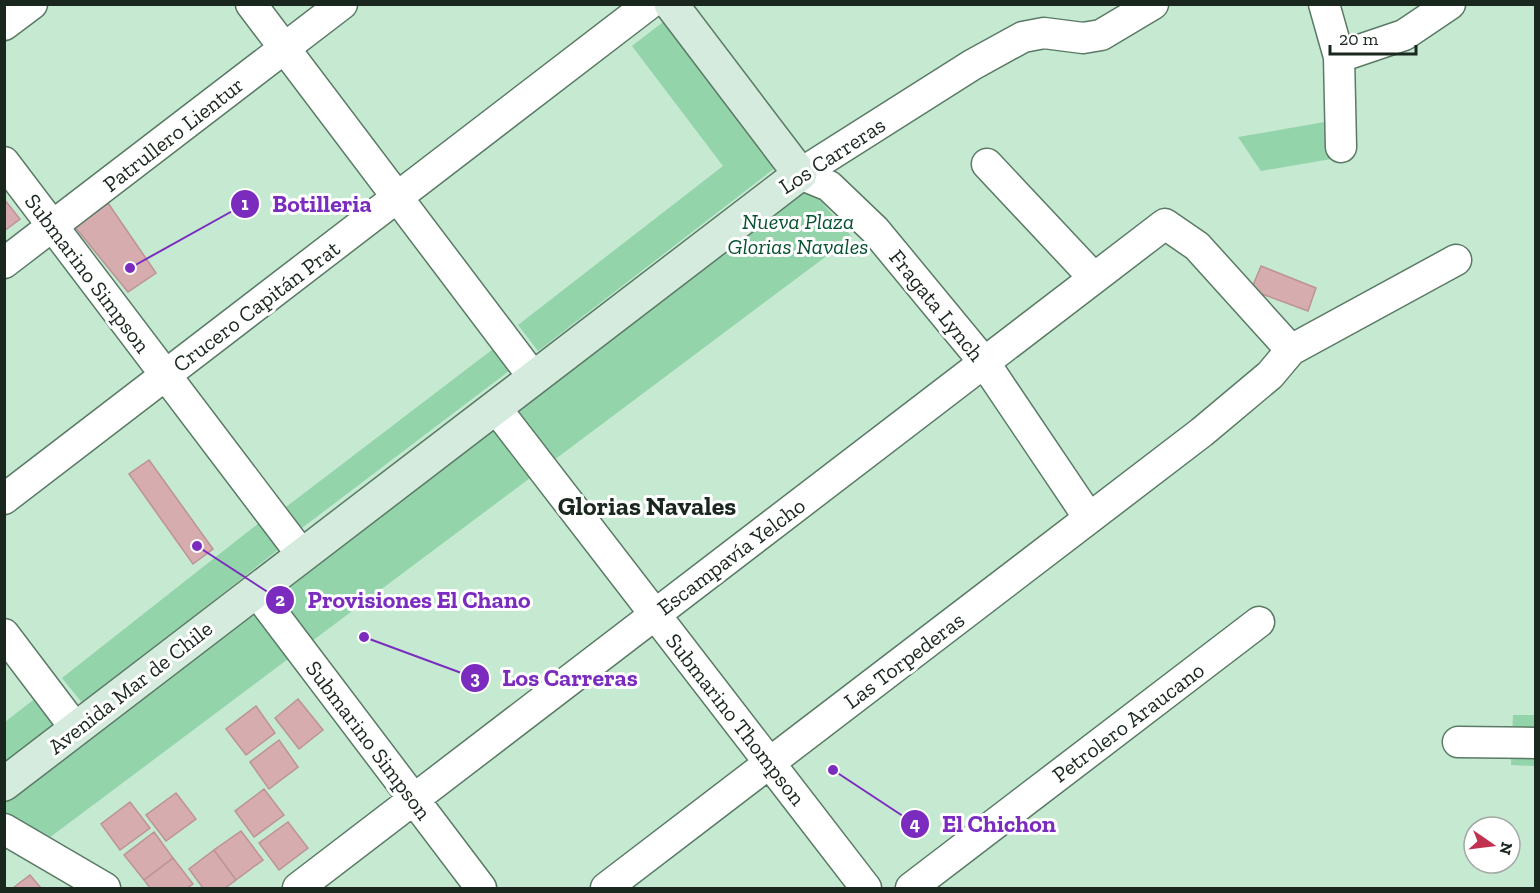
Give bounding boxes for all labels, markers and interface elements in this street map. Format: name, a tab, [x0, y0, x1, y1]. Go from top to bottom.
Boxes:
scale bar	[1330, 18, 1416, 56]
text: 20 m	[1339, 28, 1379, 50]
street label: Patrullero Lientur	[98, 71, 249, 198]
street label: Los Carreras	[774, 111, 890, 200]
callout: Botilleria	[230, 183, 383, 225]
street label: Submarino Simpson	[19, 188, 156, 358]
text: Botilleria	[272, 189, 372, 218]
text: 1	[241, 193, 249, 215]
park label: Nueva Plaza Glorias Navales	[728, 208, 868, 260]
street label: Crucero Capitán Prat	[168, 234, 346, 378]
street label: Fragata Lynch	[883, 244, 990, 367]
district label: Glorias Navales	[558, 490, 736, 522]
street label: Escampavía Yelcho	[652, 492, 811, 621]
callout: Provisiones El Chano	[265, 579, 542, 621]
text: Provisiones El Chano	[308, 585, 531, 614]
text: 2	[275, 589, 285, 611]
street label: Las Torpederas	[839, 606, 970, 715]
street label: Avenida Mar de Chile	[43, 615, 218, 760]
street label: Submarino Thompson	[660, 628, 811, 811]
street label: Submarino Simpson	[300, 655, 437, 825]
street label: Petrolero Araucano	[1047, 656, 1210, 788]
callout: Los Carreras	[460, 657, 650, 699]
text: Los Carreras	[502, 663, 638, 692]
text: 3	[470, 667, 480, 689]
callout: El Chichon	[900, 803, 1068, 845]
text: El Chichon	[942, 809, 1056, 838]
text: 4	[910, 813, 920, 835]
north arrow	[1462, 815, 1522, 875]
text: N	[1495, 840, 1517, 857]

